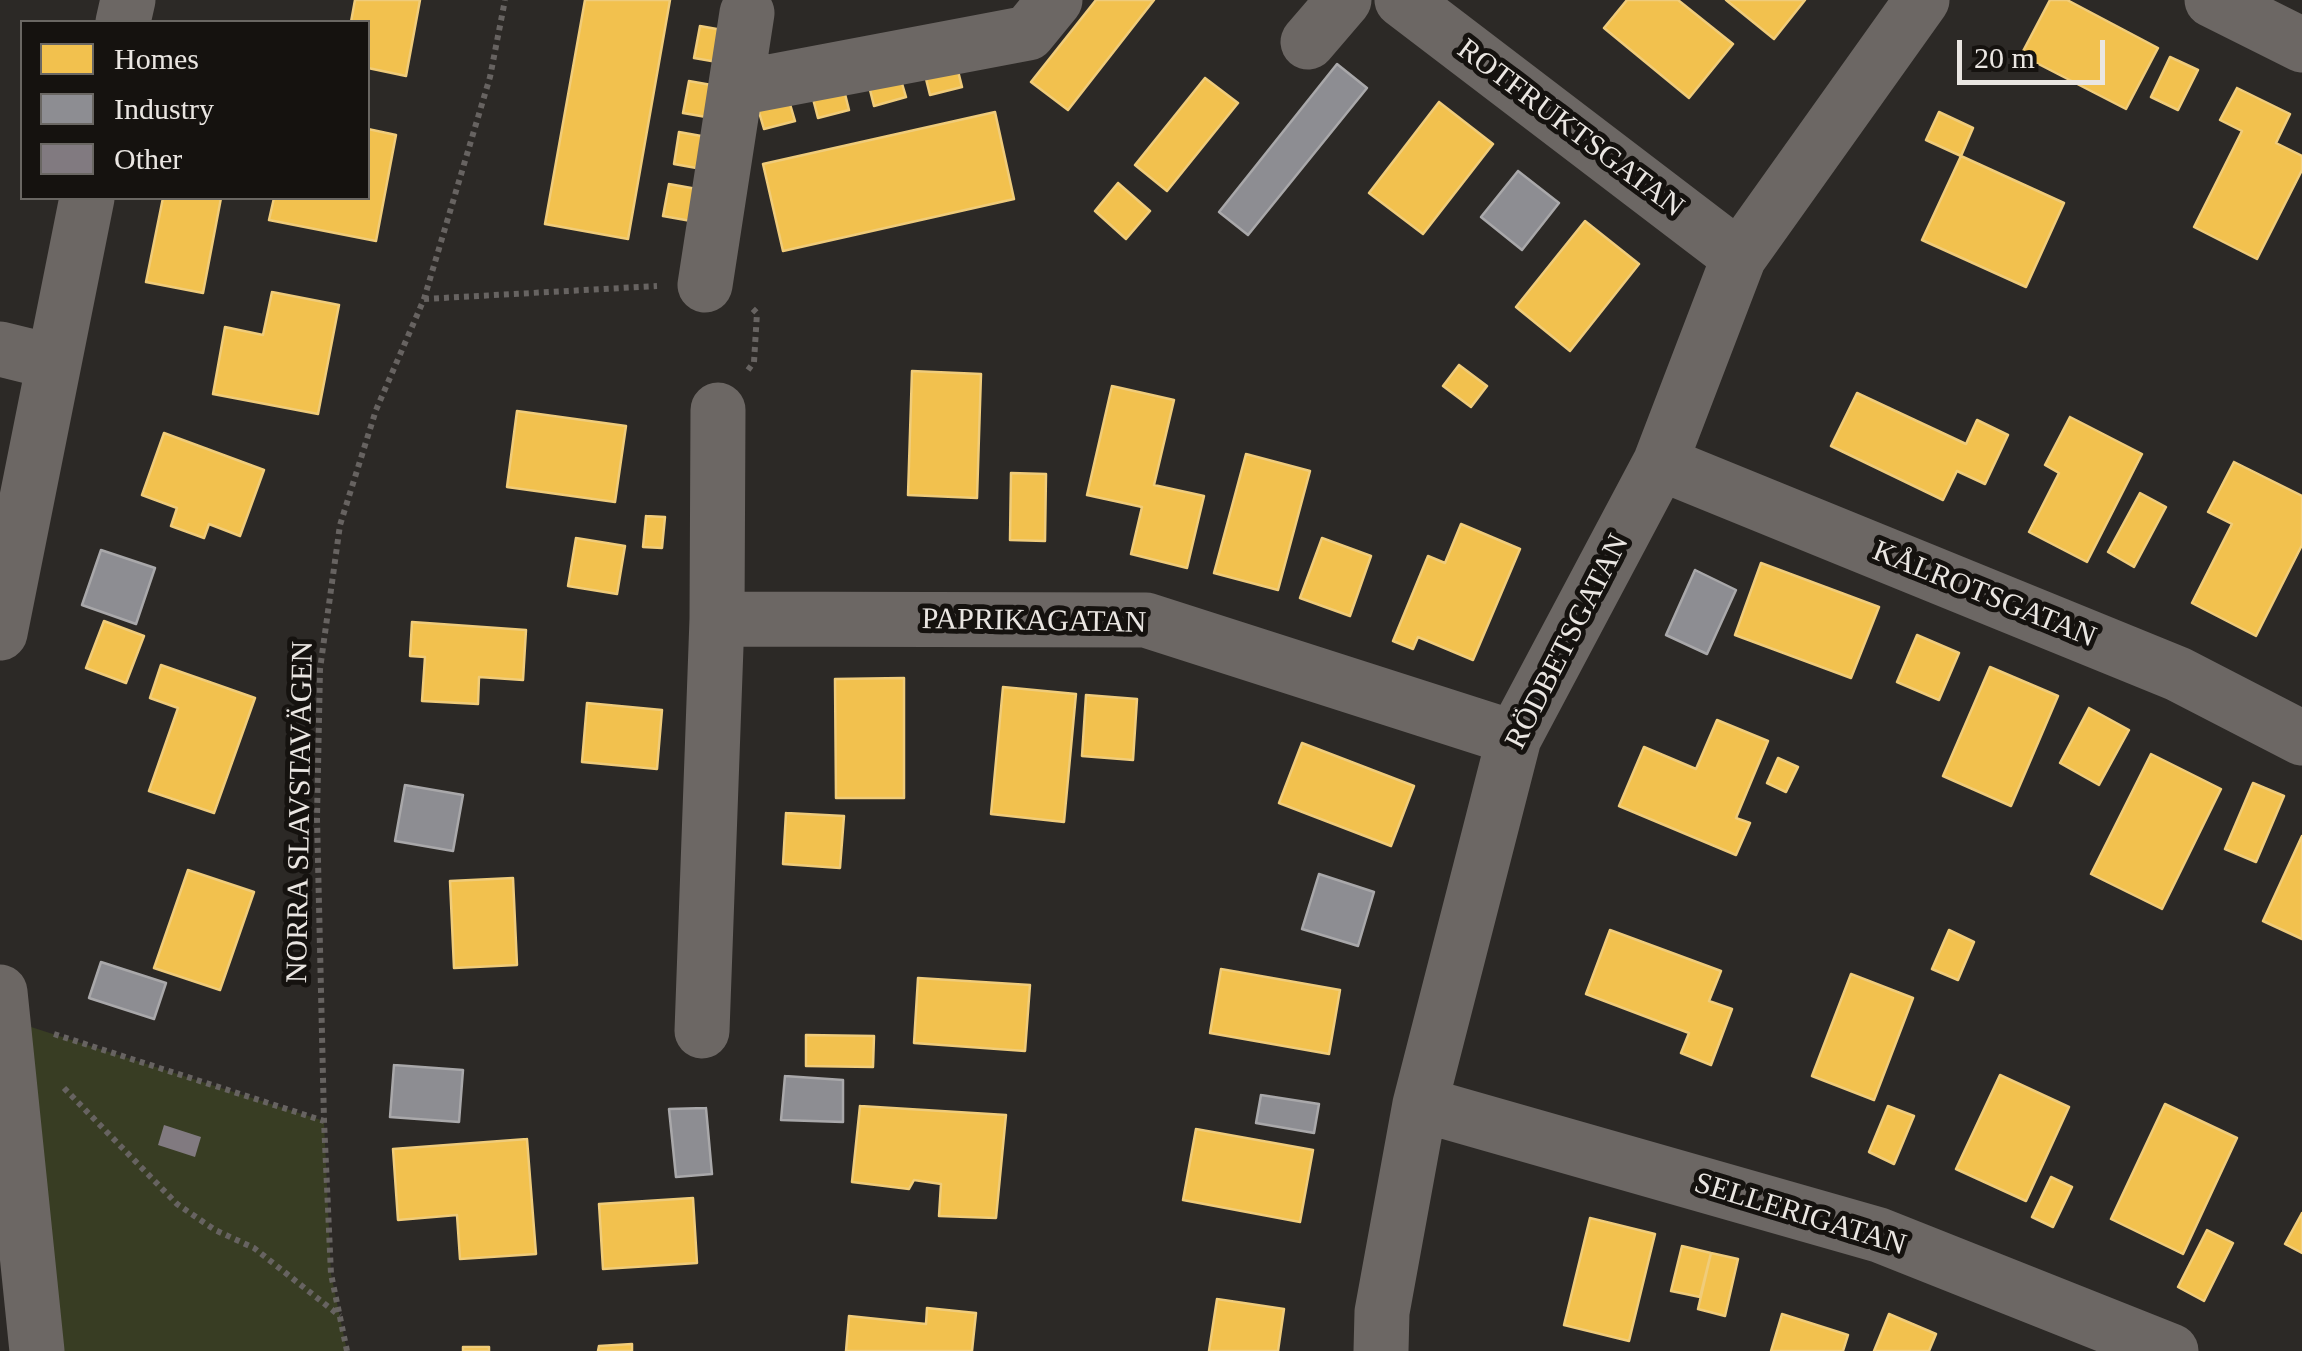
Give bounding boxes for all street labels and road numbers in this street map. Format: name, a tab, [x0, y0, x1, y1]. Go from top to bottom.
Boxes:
street label: ROTFRUKTSGATAN	[1450, 32, 1690, 226]
street label: RÖDBETSGATAN	[1498, 529, 1638, 755]
street label: KÅLROTSGATAN	[1867, 534, 2101, 656]
street label: PAPRIKAGATAN	[921, 602, 1147, 642]
street label: NORRA SLAVSTAVÄGEN	[280, 641, 322, 983]
street label: SELLERIGATAN	[1690, 1166, 1910, 1264]

